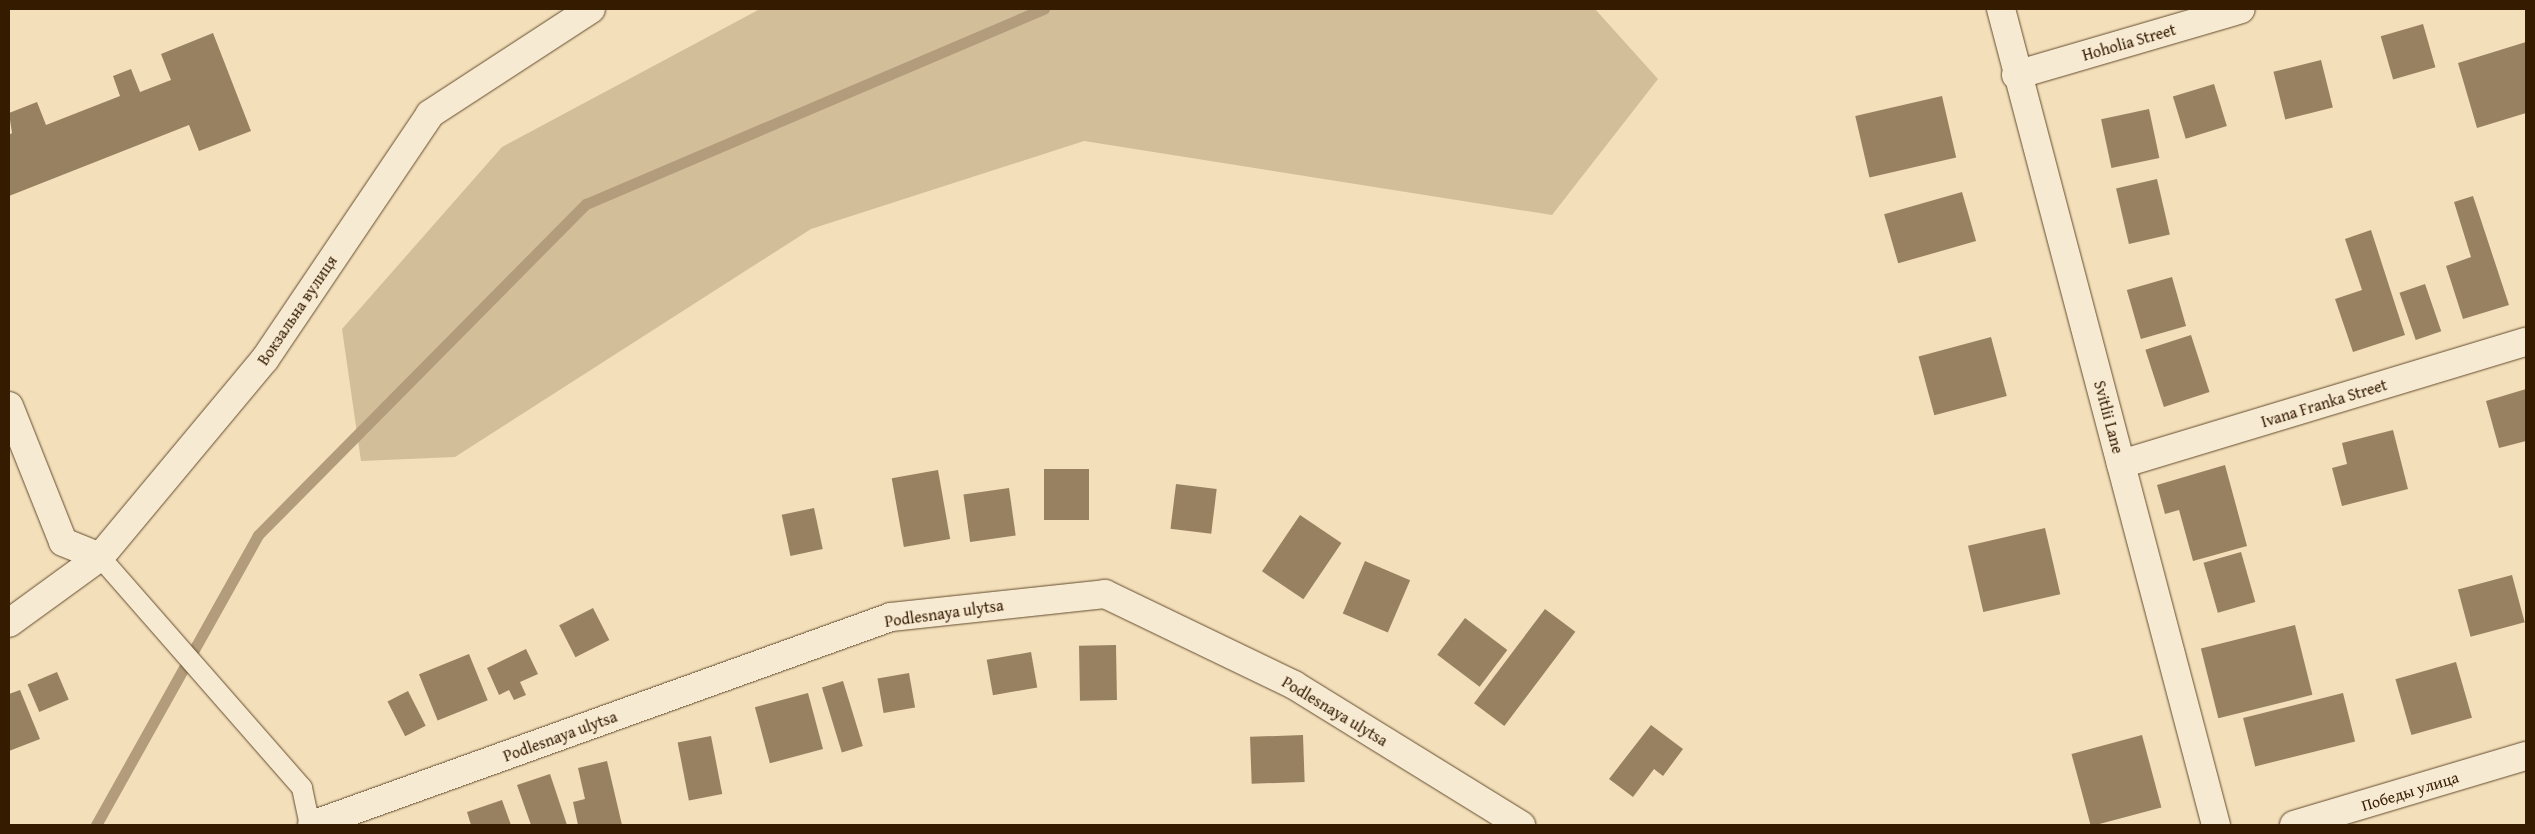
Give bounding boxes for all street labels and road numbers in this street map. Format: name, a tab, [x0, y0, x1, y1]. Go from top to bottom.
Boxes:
street label: Hoholia Street	[2080, 19, 2178, 65]
street label: Вокзальна вулиця	[253, 251, 341, 369]
street label: Ivana Franka Street	[2259, 375, 2389, 431]
street label: Svitlii Lane	[2090, 378, 2128, 456]
street label: Podlesnaya ulytsa	[883, 595, 1005, 631]
street label: Podlesnaya ulytsa	[1279, 672, 1391, 750]
street label: Podlesnaya ulytsa	[500, 707, 620, 765]
street label: Победы улица	[2359, 767, 2461, 815]

